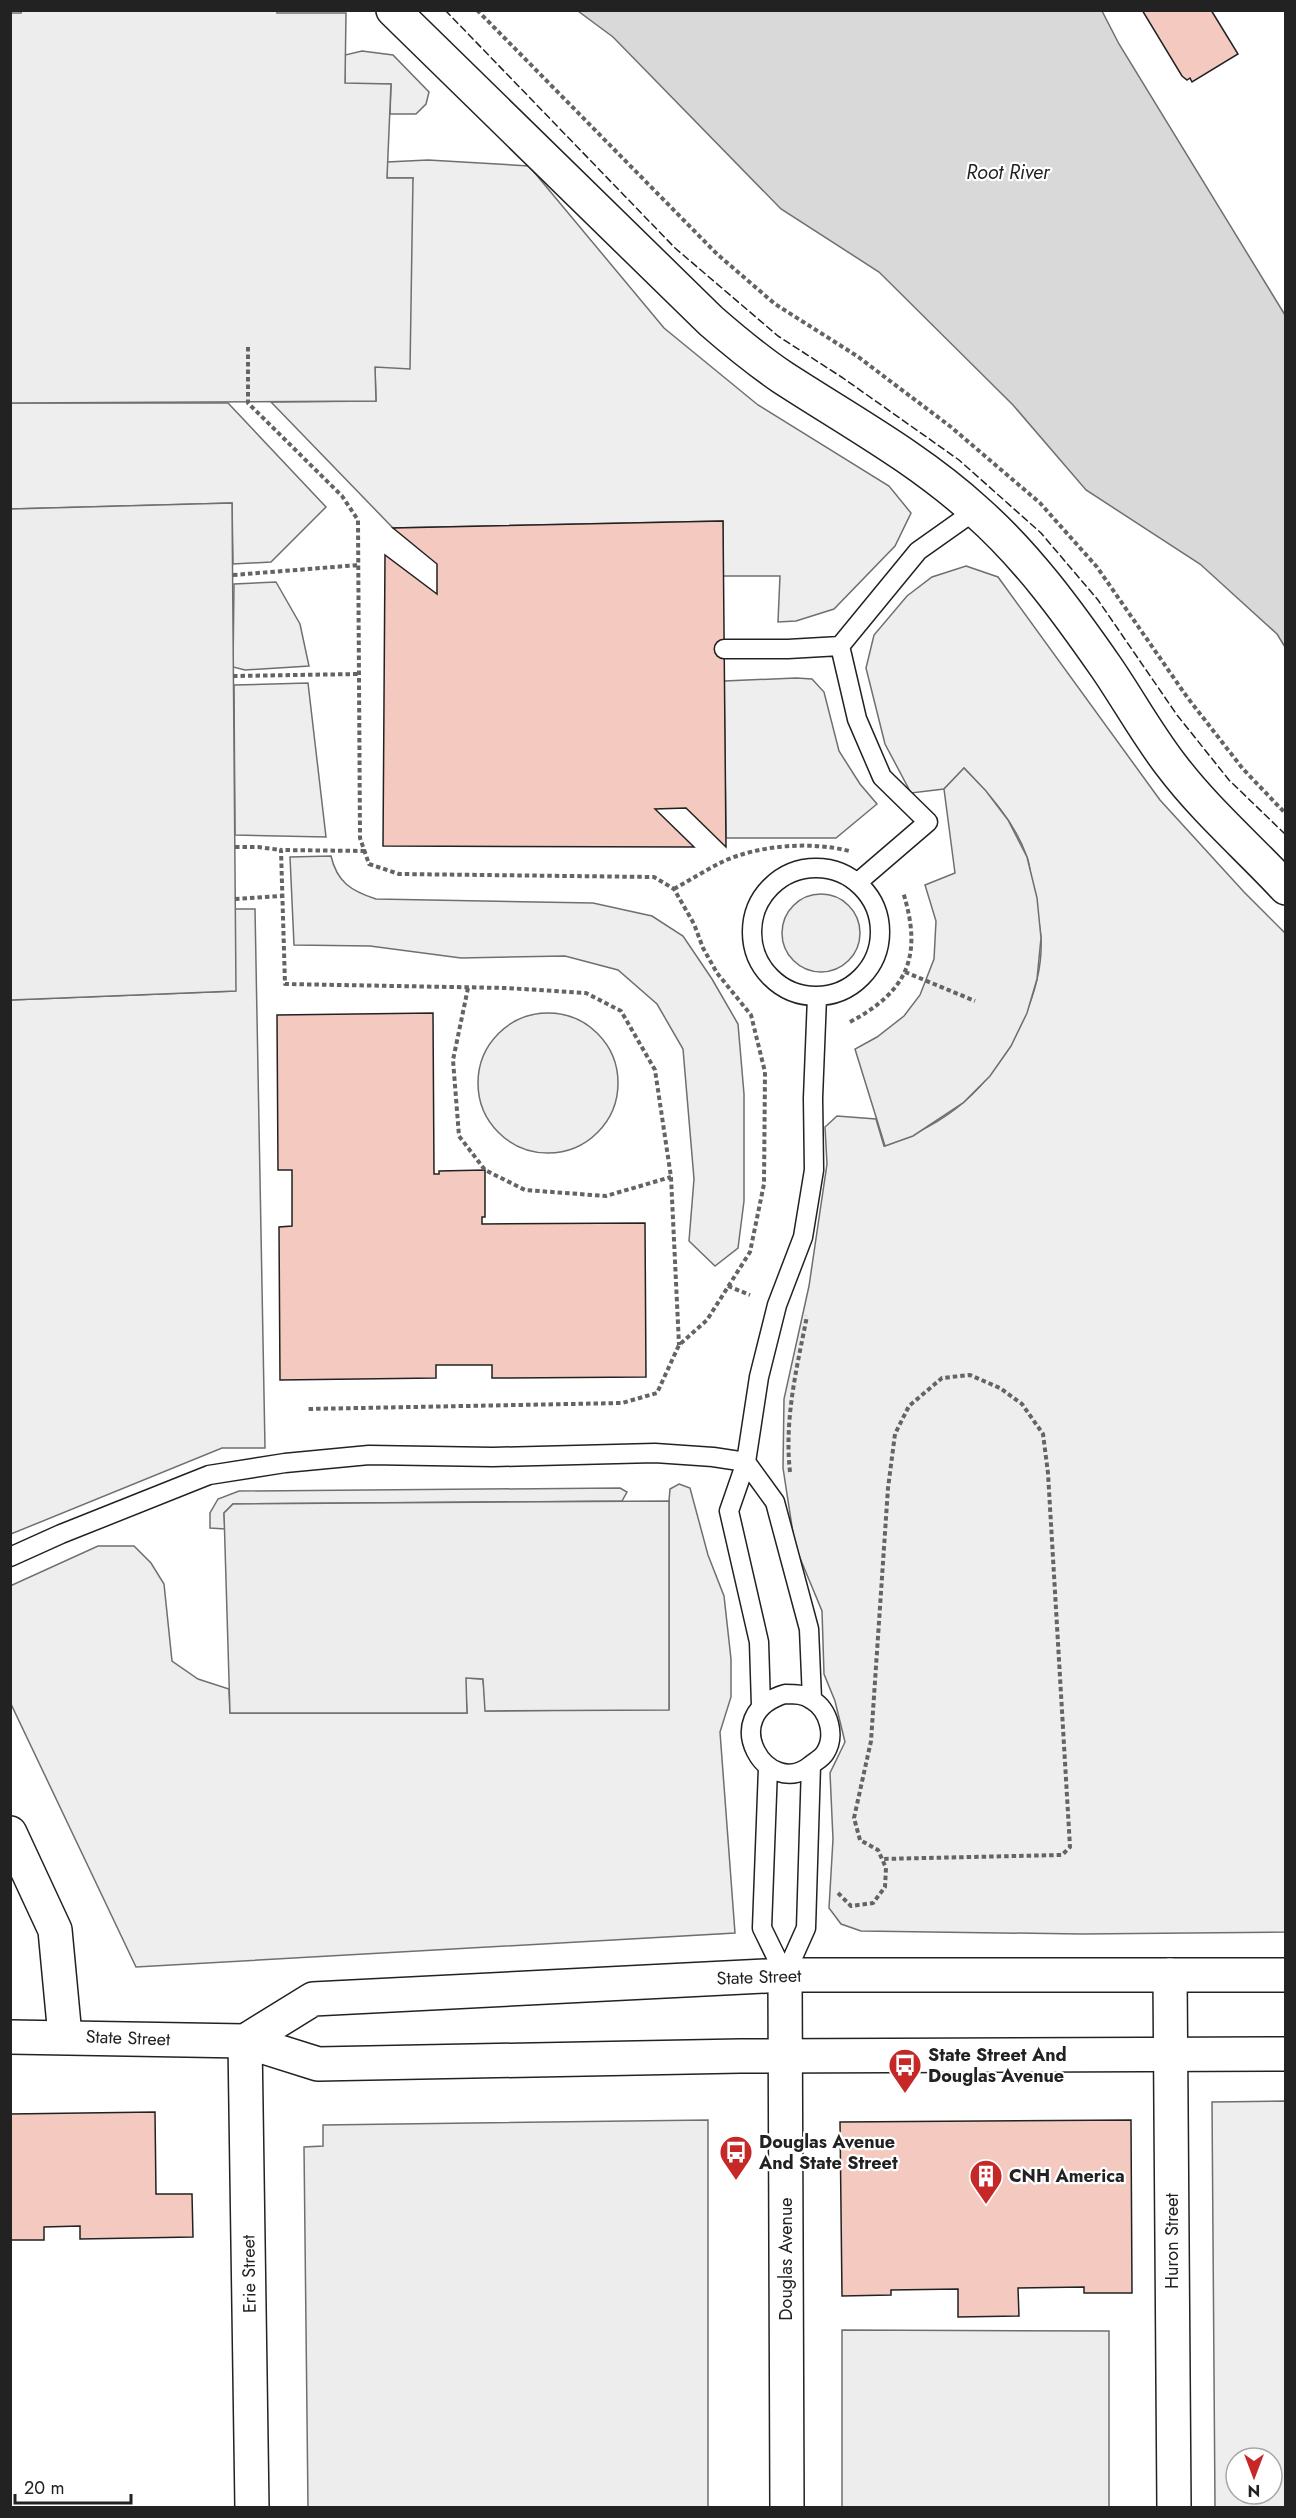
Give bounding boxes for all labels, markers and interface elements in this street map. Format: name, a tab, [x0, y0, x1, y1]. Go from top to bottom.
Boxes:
water label: Root River	[966, 158, 1051, 187]
street label: State Street	[716, 1963, 802, 1991]
street label: State Street	[85, 2024, 171, 2052]
place label: State Street And Douglas Avenue	[928, 2042, 1067, 2089]
bus stop icon: State Street And Douglas Avenue	[887, 2047, 923, 2094]
place label: Douglas Avenue And State Street	[758, 2129, 898, 2176]
bus stop icon: Douglas Avenue And State Street	[718, 2134, 754, 2181]
building icon: CNH America	[968, 2158, 1004, 2205]
place label: CNH America	[1009, 2163, 1125, 2189]
street label: Huron Street	[1159, 2192, 1185, 2289]
street label: Douglas Avenue	[773, 2197, 799, 2321]
street label: Erie Street	[235, 2234, 263, 2313]
north arrow	[1224, 2446, 1284, 2506]
scale bar	[15, 2467, 130, 2505]
text: 20 m	[24, 2475, 64, 2501]
text: N	[1248, 2479, 1260, 2502]

